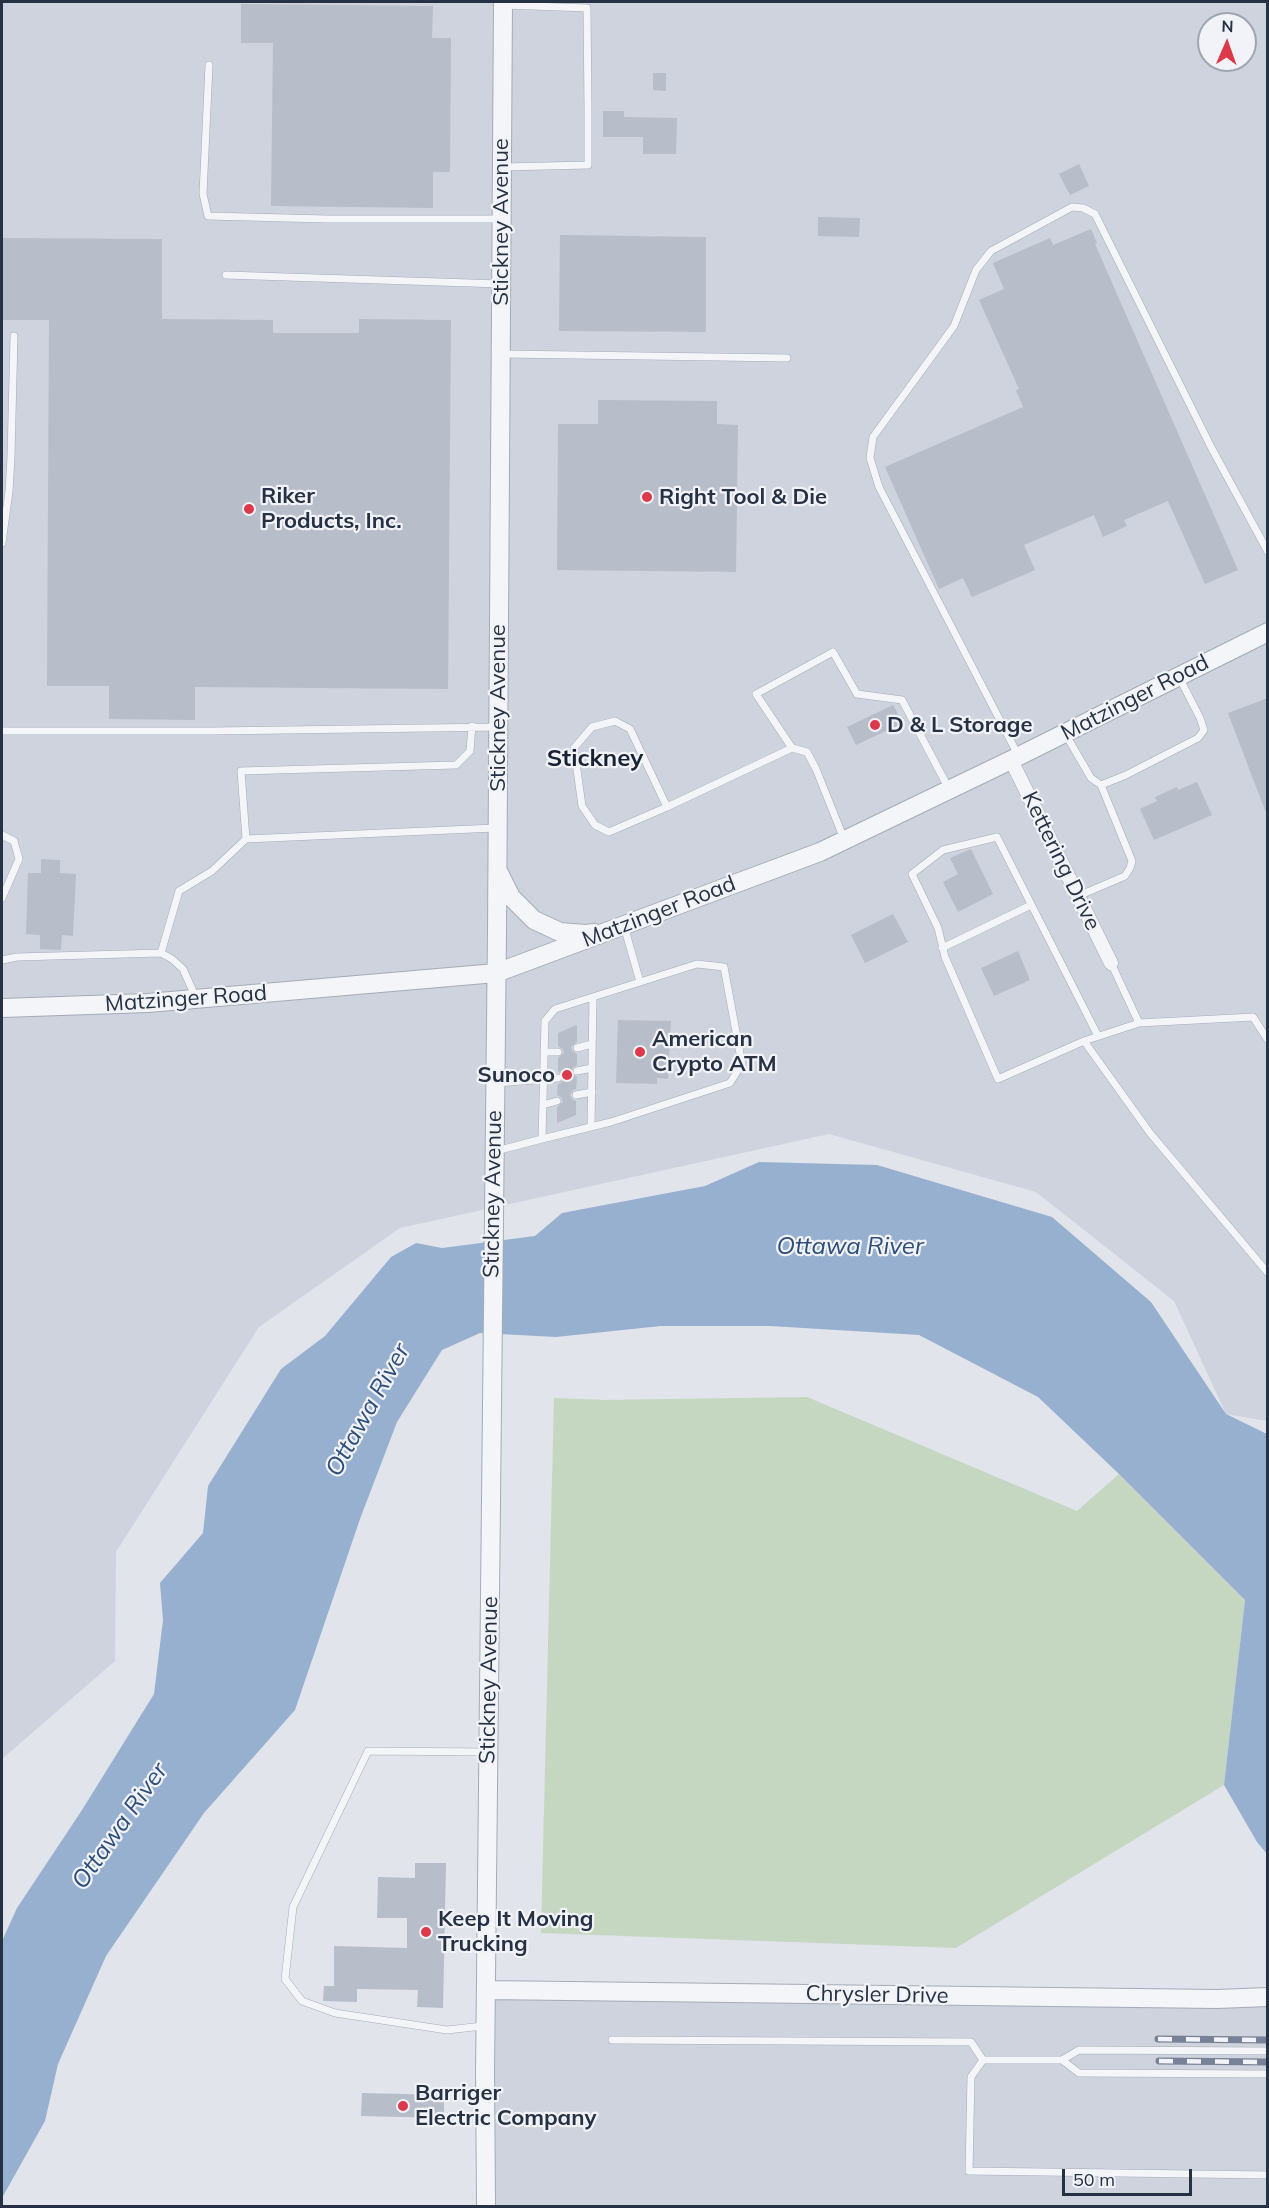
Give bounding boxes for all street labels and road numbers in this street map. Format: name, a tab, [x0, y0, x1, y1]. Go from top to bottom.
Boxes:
street label: Stickney Avenue	[488, 138, 514, 306]
street label: Stickney Avenue	[485, 624, 511, 792]
street label: Matzinger Road	[1057, 649, 1213, 747]
street label: Kettering Drive	[1016, 787, 1106, 935]
street label: Matzinger Road	[579, 871, 739, 953]
street label: Matzinger Road	[104, 980, 268, 1018]
street label: Stickney Avenue	[478, 1110, 508, 1278]
street label: Stickney Avenue	[474, 1596, 504, 1764]
street label: Chrysler Drive	[805, 1981, 949, 2009]

